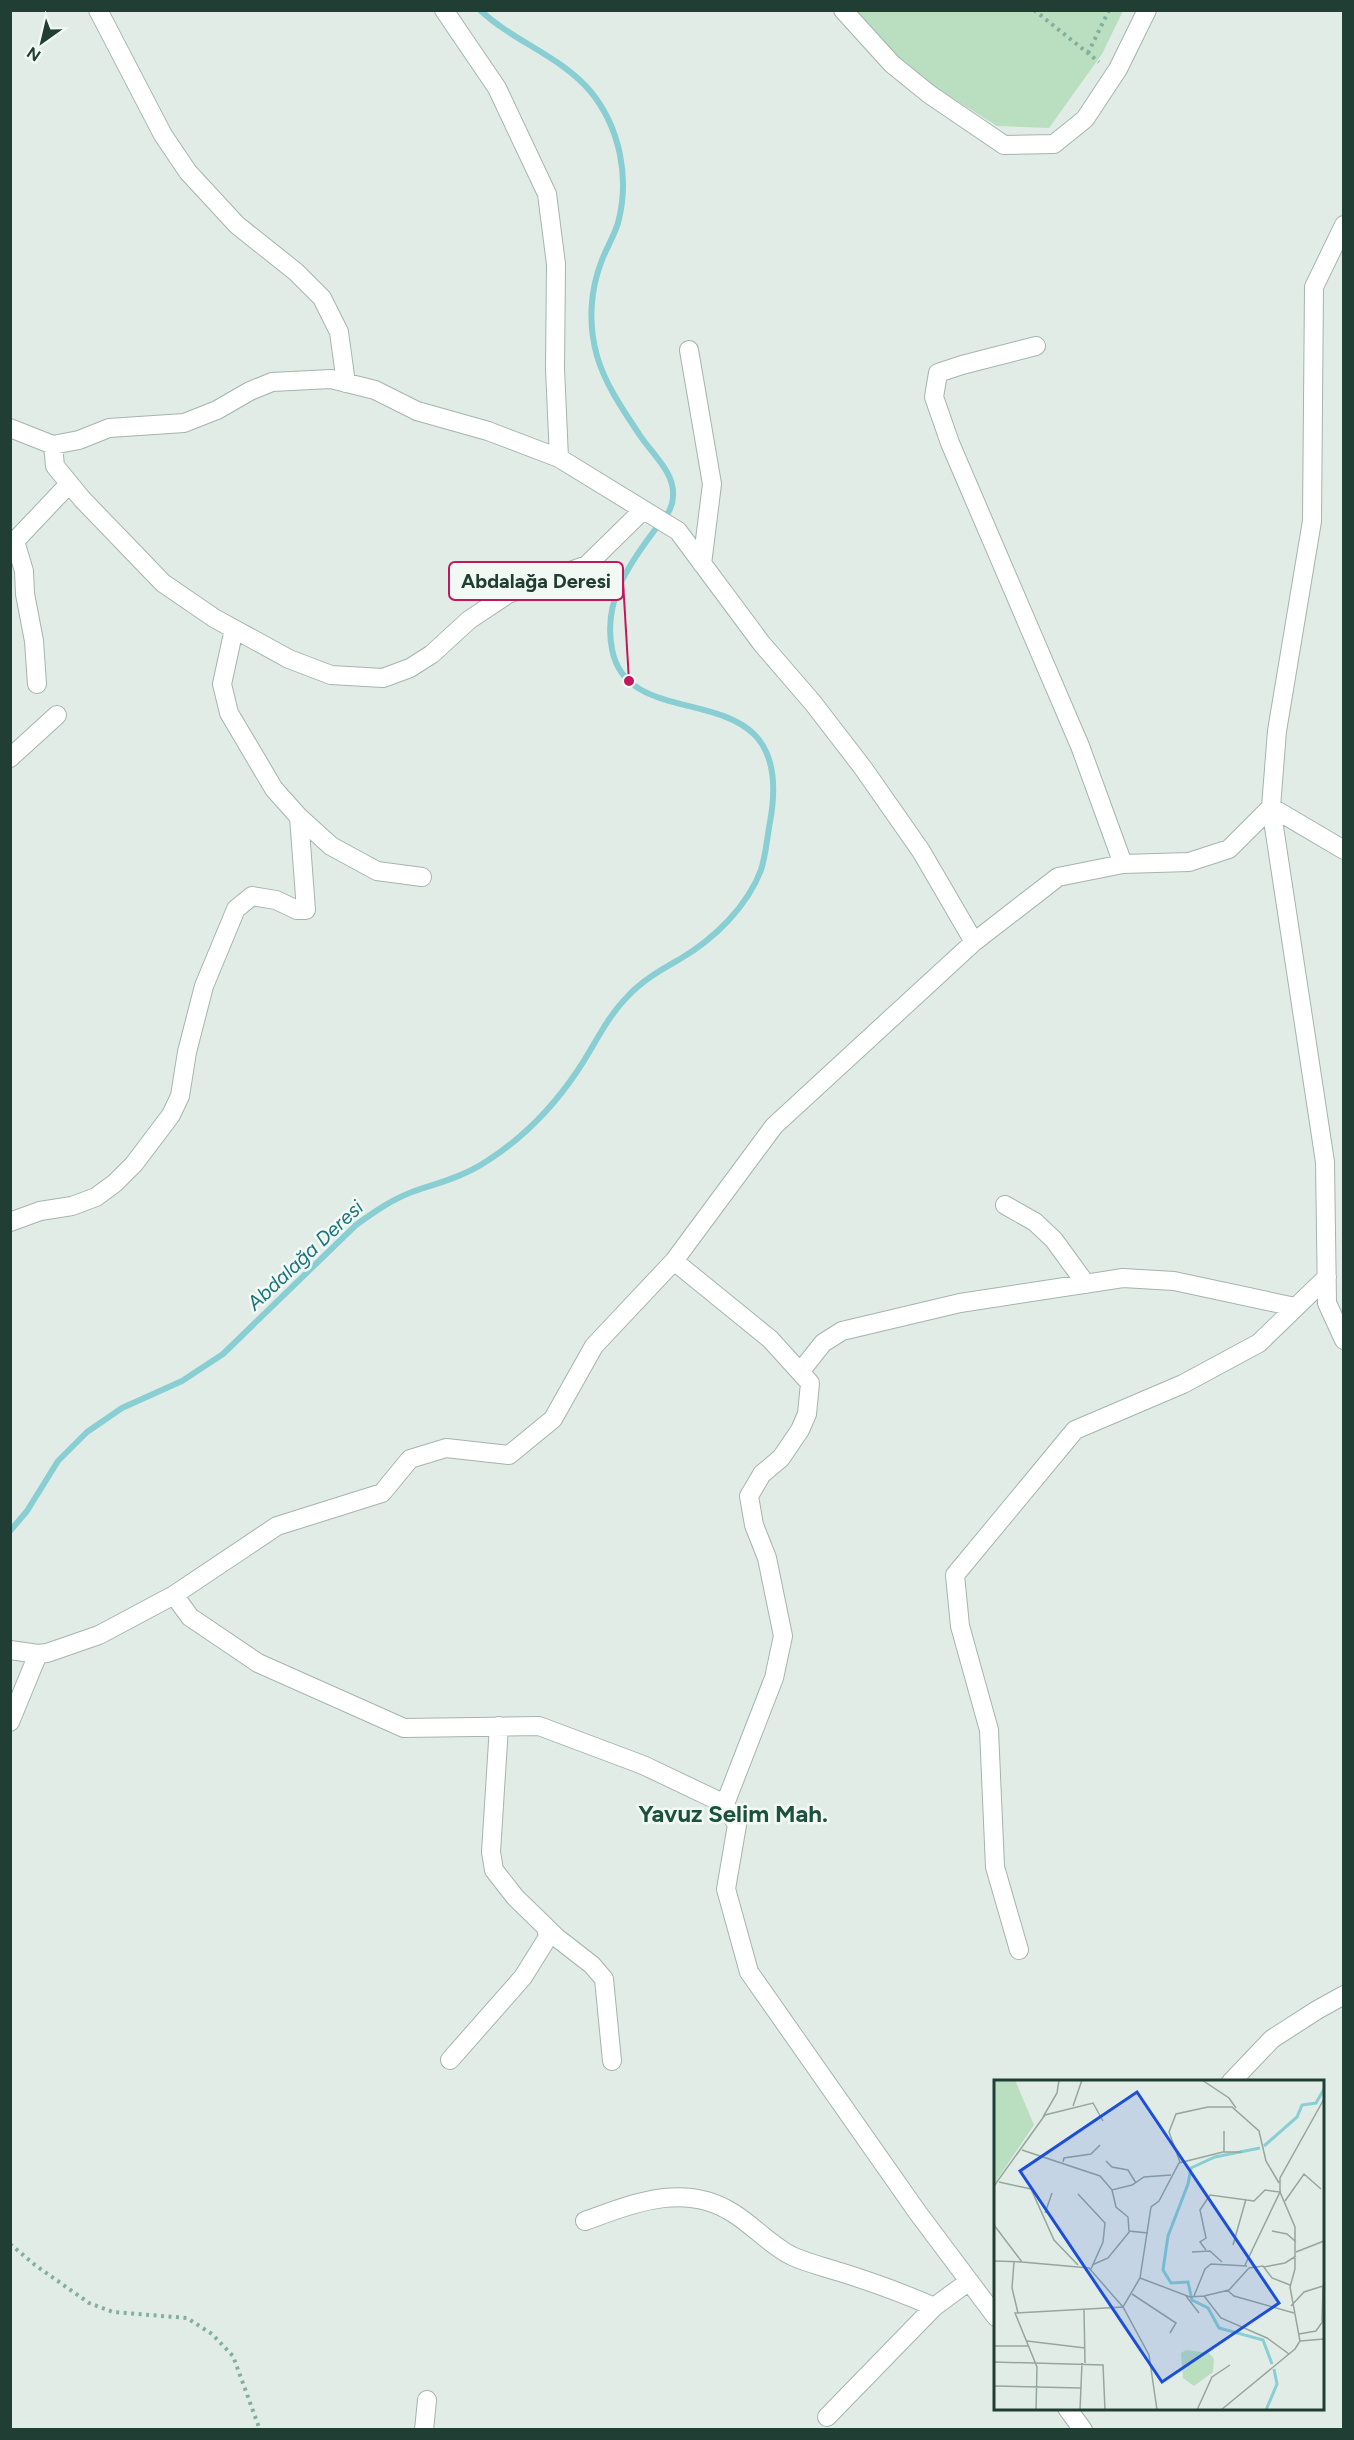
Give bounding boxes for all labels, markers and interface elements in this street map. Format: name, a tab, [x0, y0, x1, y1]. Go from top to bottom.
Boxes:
north arrow	[12, 12, 72, 72]
text: N	[23, 43, 44, 65]
callout: Abdalağa Deresi	[449, 562, 623, 600]
text: Abdalağa Deresi	[461, 569, 611, 593]
water label: Abdalağa Deresi	[241, 1195, 368, 1316]
district label: Yavuz Selim Mah.	[638, 1799, 828, 1828]
inset map	[994, 2080, 1324, 2410]

